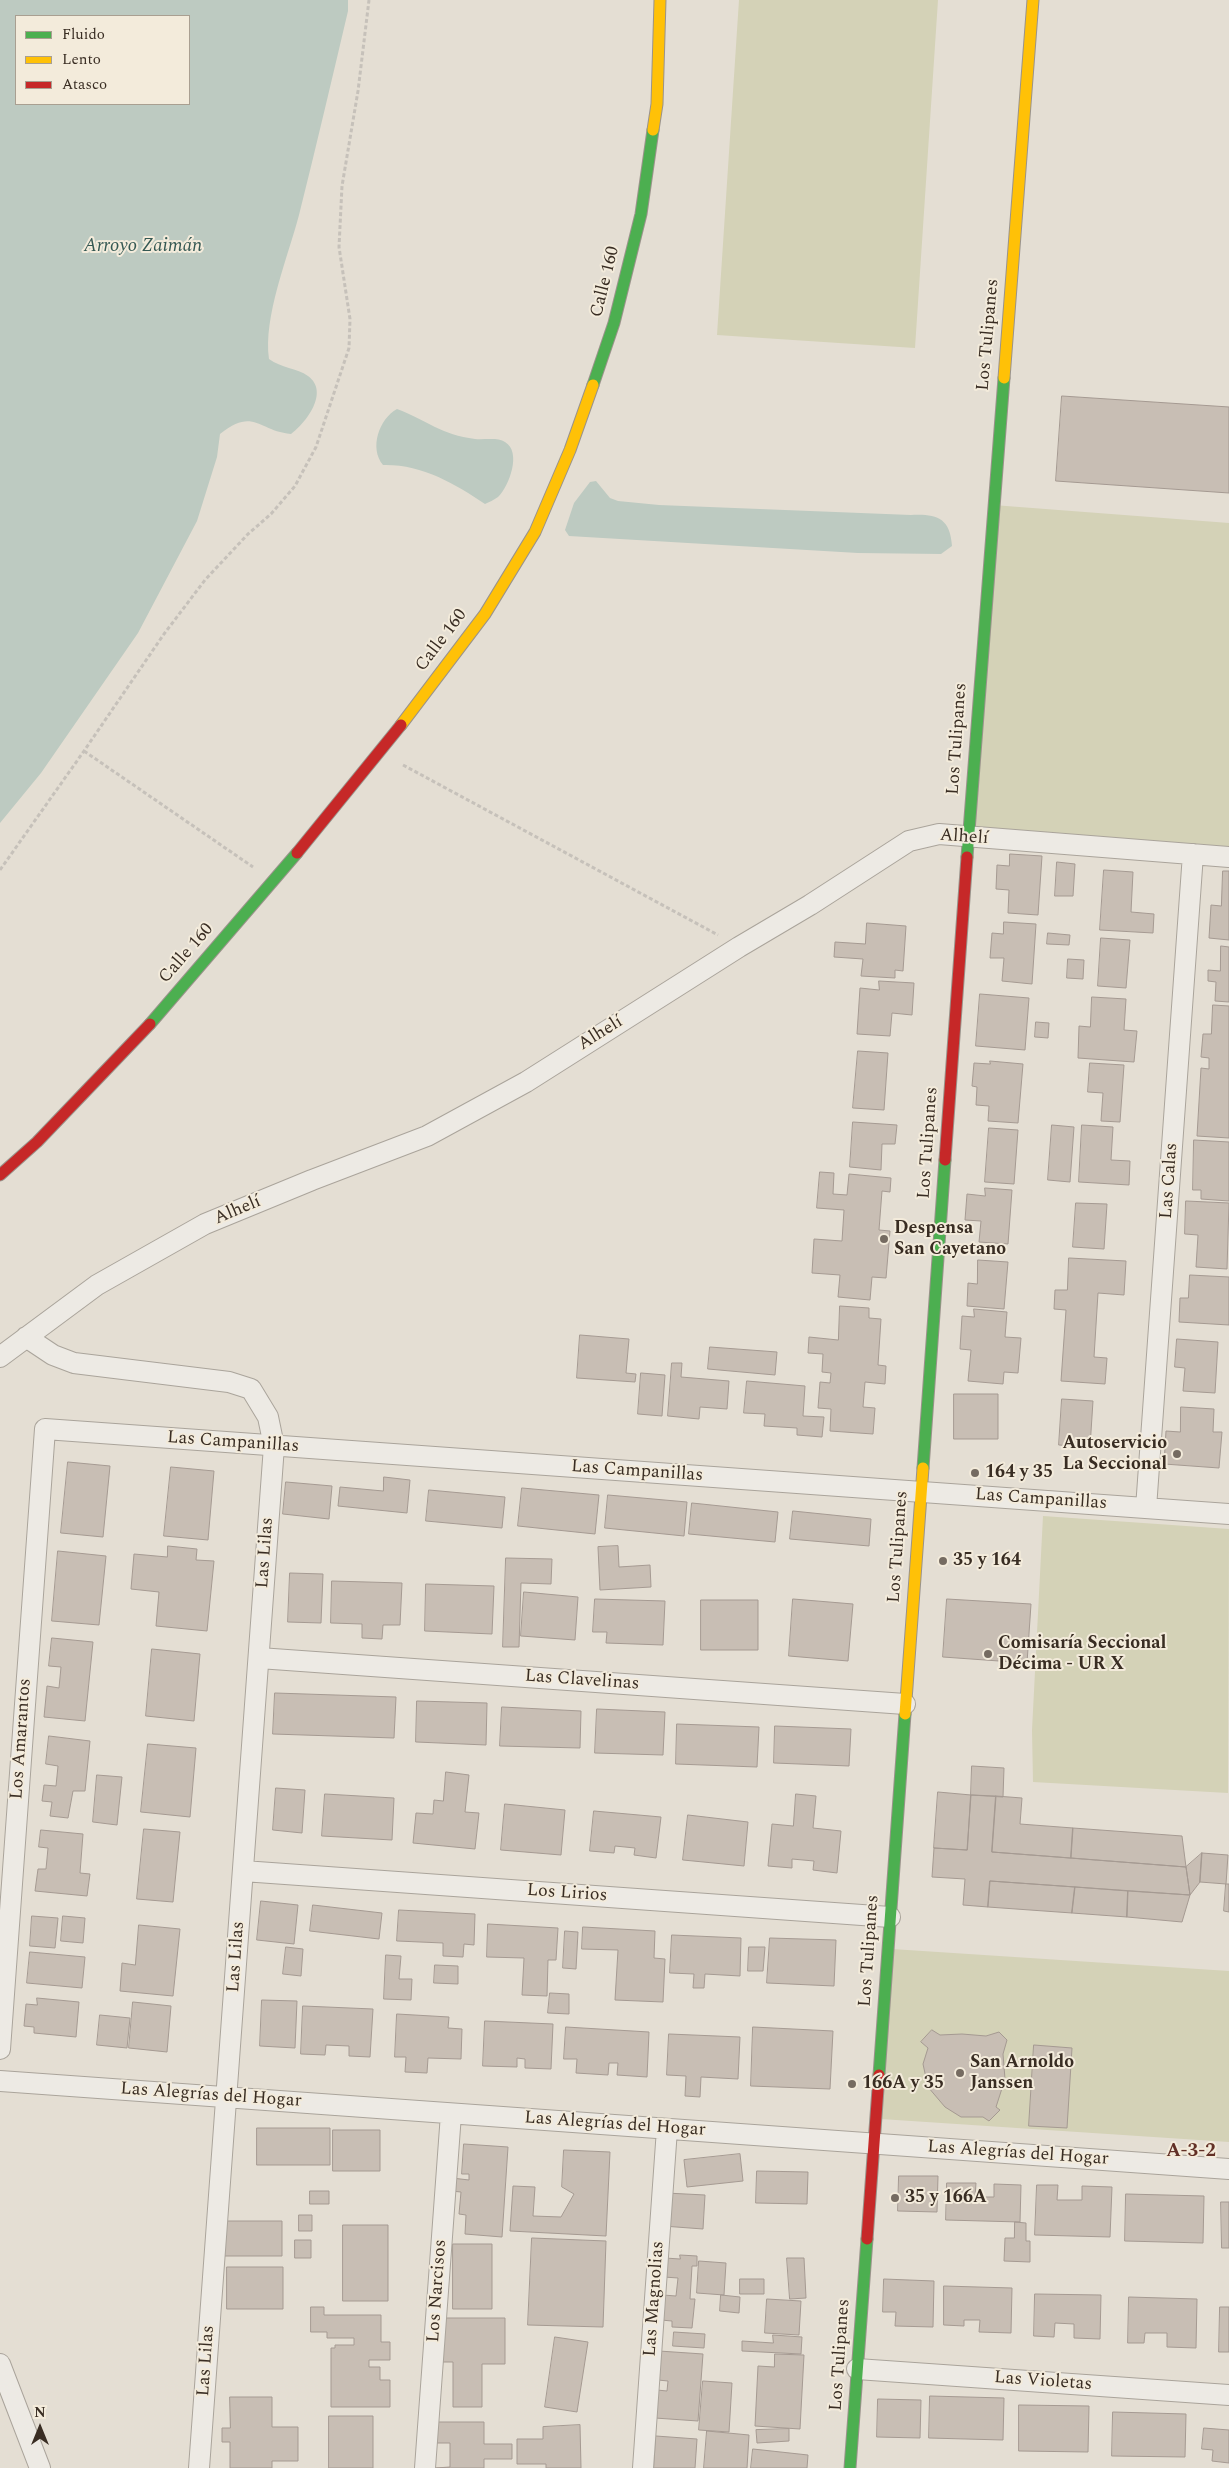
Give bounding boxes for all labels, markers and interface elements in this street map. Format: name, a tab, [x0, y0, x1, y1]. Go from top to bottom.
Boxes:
legend	[15, 15, 190, 105]
text: Fluido	[62, 23, 105, 46]
text: Lento	[62, 48, 101, 71]
text: Atasco	[62, 73, 107, 96]
water label: Arroyo Zaimán	[84, 236, 202, 258]
street label: Calle 160	[587, 244, 625, 320]
street label: Los Tulipanes	[973, 278, 1005, 392]
street label: Calle 160	[412, 606, 472, 676]
street label: Los Tulipanes	[943, 682, 973, 796]
street label: Alhelí	[939, 826, 989, 850]
street label: Calle 160	[155, 920, 219, 988]
street label: Alhelí	[575, 1012, 627, 1056]
street label: Los Tulipanes	[914, 1086, 944, 1200]
street label: Las Calas	[1157, 1142, 1183, 1220]
street label: Alhelí	[211, 1192, 265, 1230]
place label: Despensa San Cayetano	[894, 1218, 1006, 1260]
marker: Despensa San Cayetano	[878, 1233, 890, 1245]
street label: Las Campanillas	[166, 1428, 300, 1458]
place label: Autoservicio La Seccional	[1063, 1433, 1167, 1476]
marker: Autoservicio La Seccional	[1171, 1448, 1183, 1460]
street label: Las Campanillas	[570, 1457, 704, 1487]
place label: 164 y 35	[985, 1462, 1053, 1484]
marker: 164 y 35	[969, 1467, 981, 1479]
street label: Las Campanillas	[974, 1485, 1108, 1515]
street label: Los Tulipanes	[884, 1490, 914, 1604]
street label: Las Lilas	[253, 1517, 279, 1589]
place label: 35 y 164	[953, 1550, 1021, 1572]
marker: 35 y 164	[937, 1555, 949, 1567]
place label: Comisaría Seccional Décima - UR X	[998, 1633, 1166, 1676]
marker: Comisaría Seccional Décima - UR X	[982, 1648, 994, 1660]
street label: Las Clavelinas	[524, 1666, 640, 1696]
street label: Los Amarantos	[7, 1678, 37, 1800]
street label: Los Lirios	[526, 1880, 608, 1908]
street label: Los Tulipanes	[855, 1894, 885, 2008]
street label: Las Lilas	[224, 1921, 250, 1993]
place label: San Arnoldo Janssen	[970, 2052, 1074, 2094]
marker: San Arnoldo Janssen	[954, 2067, 966, 2079]
place label: 166A y 35	[862, 2073, 944, 2095]
marker: 166A y 35	[846, 2078, 858, 2090]
street label: Las Alegrías del Hogar	[120, 2079, 302, 2113]
street label: Las Alegrías del Hogar	[524, 2108, 706, 2142]
street label: Las Alegrías del Hogar	[927, 2137, 1109, 2171]
district label: A-3-2	[1166, 2141, 1216, 2163]
place label: 35 y 166A	[905, 2187, 987, 2209]
marker: 35 y 166A	[889, 2192, 901, 2204]
street label: Los Narcisos	[424, 2239, 452, 2343]
street label: Las Magnolias	[640, 2240, 670, 2358]
street label: Los Tulipanes	[826, 2298, 856, 2412]
street label: Las Lilas	[194, 2325, 220, 2397]
street label: Las Violetas	[993, 2368, 1093, 2396]
text: N	[34, 2402, 46, 2423]
north arrow	[15, 2403, 65, 2453]

